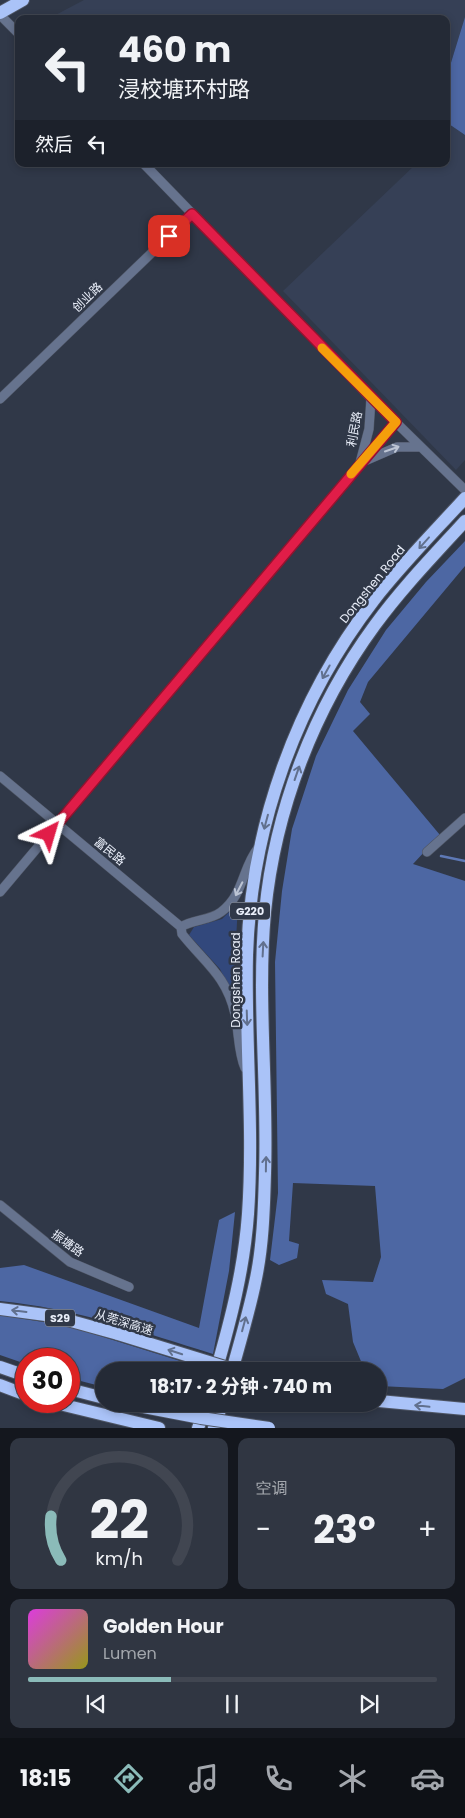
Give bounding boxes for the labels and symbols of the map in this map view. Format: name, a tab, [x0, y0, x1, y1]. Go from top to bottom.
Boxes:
pin	[148, 215, 190, 257]
street label: 创业路	[68, 278, 106, 316]
street label: 利民路	[342, 410, 366, 448]
one-way arrow	[384, 444, 399, 453]
one-way arrow	[418, 536, 430, 549]
street label: Dongshen Road	[335, 542, 409, 626]
one-way arrow	[321, 664, 331, 679]
one-way arrow	[293, 766, 302, 781]
position arrow	[22, 807, 74, 859]
one-way arrow	[260, 814, 270, 830]
street label: 富民路	[91, 833, 129, 869]
one-way arrow	[234, 881, 243, 896]
road number: G220	[230, 902, 270, 919]
street label: Dongshen Road	[227, 932, 244, 1028]
one-way arrow	[258, 941, 267, 957]
one-way arrow	[243, 1010, 252, 1026]
one-way arrow	[261, 1156, 270, 1172]
street label: 振塘路	[48, 1226, 88, 1260]
street label: 从莞深高速	[93, 1305, 155, 1339]
one-way arrow	[12, 1306, 28, 1316]
road number: S29	[45, 1310, 75, 1326]
one-way arrow	[240, 1317, 250, 1333]
one-way arrow	[167, 1347, 183, 1356]
speed limit sign: 30	[15, 1348, 80, 1413]
one-way arrow	[414, 1401, 430, 1411]

